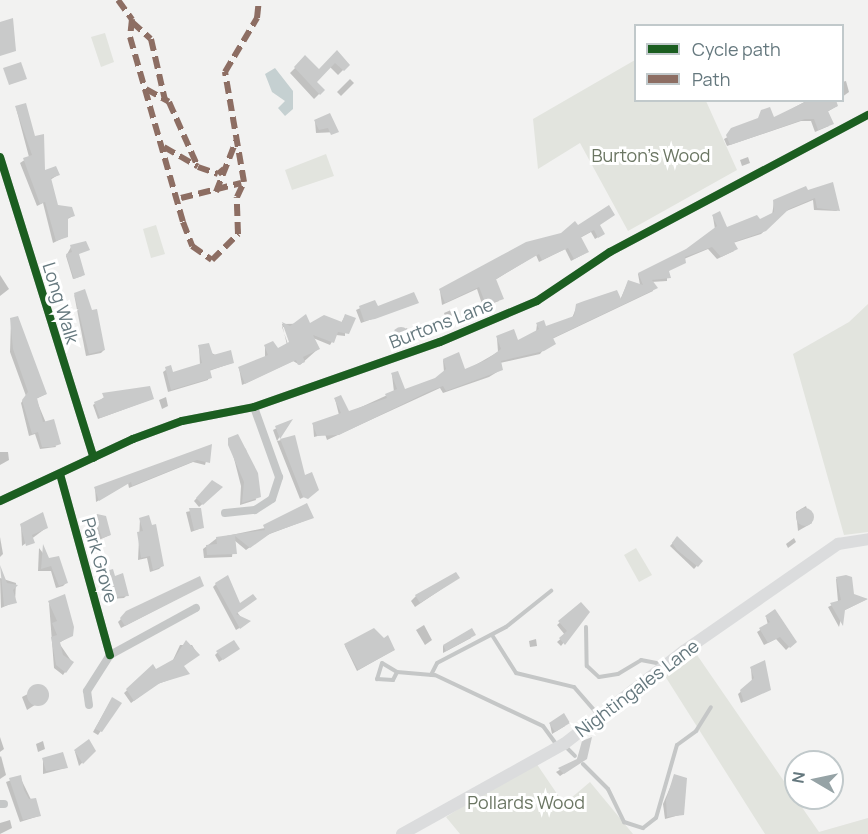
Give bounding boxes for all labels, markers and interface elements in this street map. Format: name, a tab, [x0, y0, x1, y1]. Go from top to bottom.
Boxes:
legend	[634, 24, 844, 102]
text: Cycle path	[692, 37, 781, 61]
text: Path	[692, 67, 730, 91]
park label: Burton's Wood	[592, 144, 710, 166]
street label: Long Walk	[38, 260, 84, 346]
street label: Burtons Lane	[386, 293, 496, 353]
street label: Park Grove	[77, 515, 123, 605]
street label: Nightingales Lane	[571, 635, 703, 741]
north arrow	[784, 750, 844, 810]
text: N	[786, 770, 810, 785]
park label: Pollards Wood	[467, 791, 585, 813]

